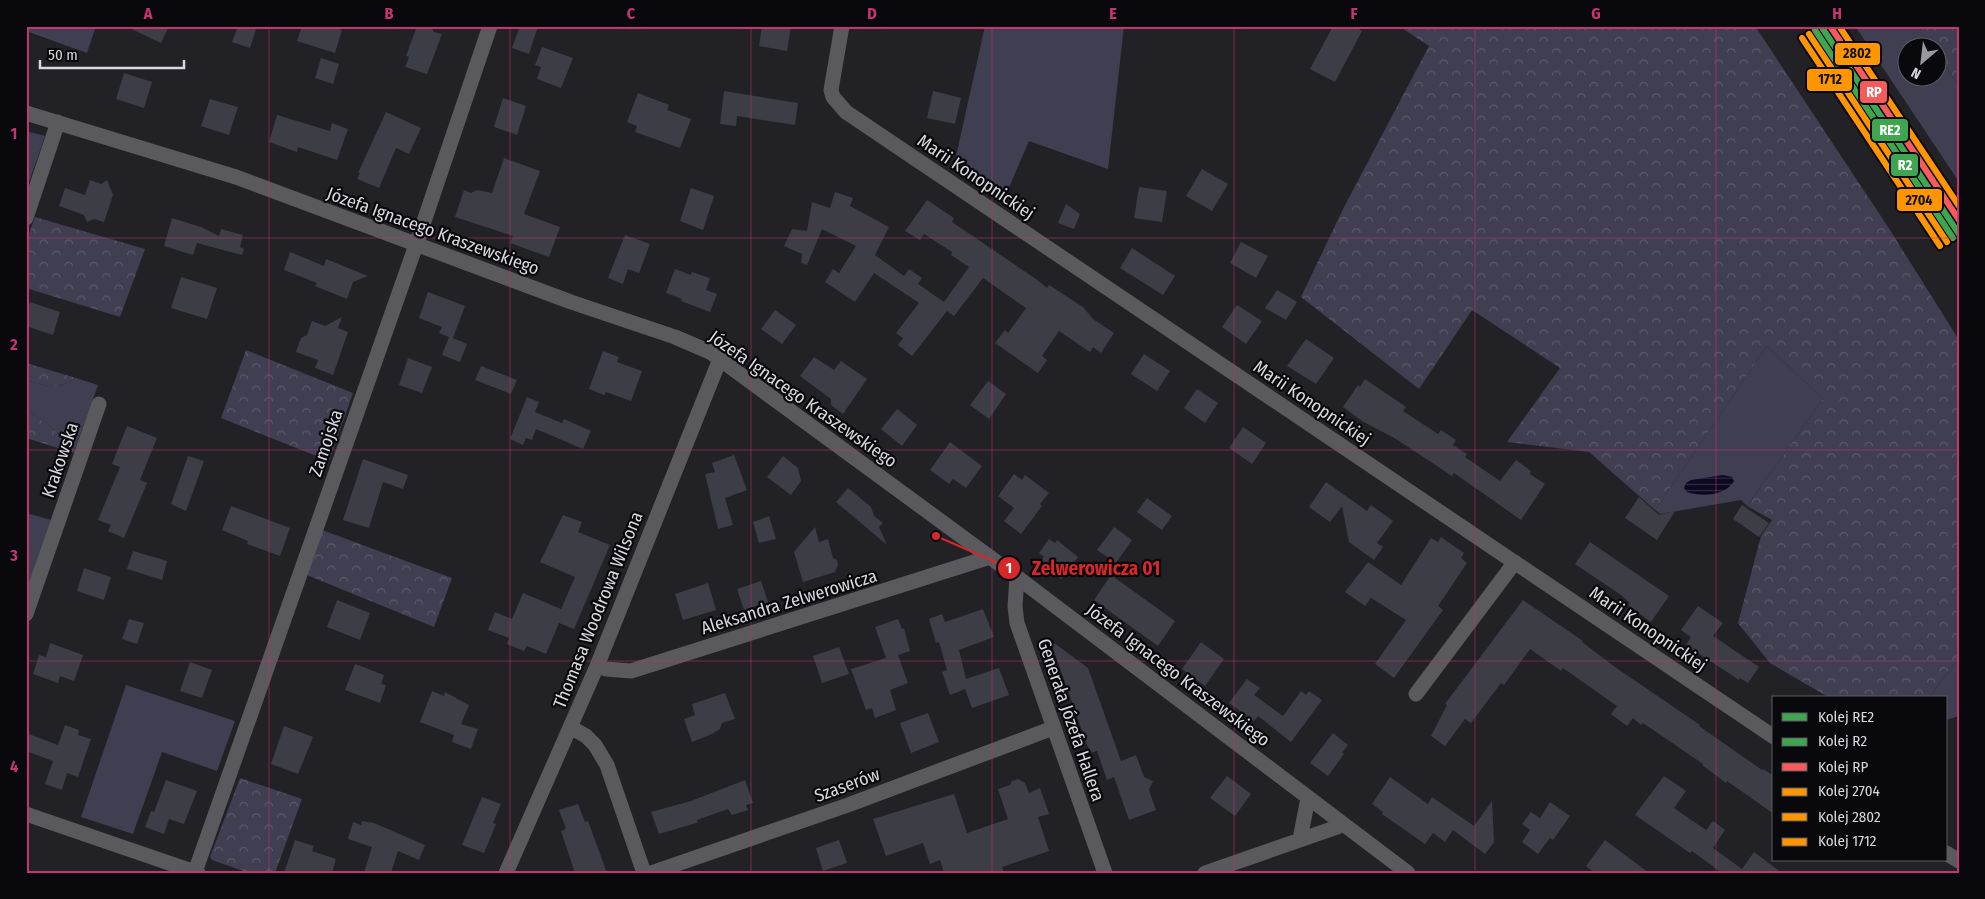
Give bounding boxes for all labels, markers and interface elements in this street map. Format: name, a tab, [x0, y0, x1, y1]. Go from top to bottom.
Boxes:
text: A	[143, 4, 153, 23]
text: B	[385, 4, 394, 23]
text: C	[627, 4, 636, 23]
text: D	[867, 4, 877, 23]
text: E	[1109, 4, 1117, 23]
text: F	[1350, 4, 1358, 23]
text: G	[1591, 4, 1601, 23]
text: H	[1832, 4, 1842, 23]
scale bar	[40, 38, 184, 70]
north arrow	[1898, 38, 1948, 88]
line badge: 2802	[1834, 42, 1881, 66]
text: 2802	[1842, 45, 1871, 62]
text: 50 m	[48, 46, 78, 64]
text: N	[1908, 64, 1924, 83]
line badge: 1712	[1806, 68, 1853, 92]
text: 1712	[1818, 71, 1843, 88]
line badge: RP	[1859, 80, 1888, 104]
text: RP	[1866, 84, 1882, 101]
line badge: RE2	[1871, 118, 1909, 142]
text: RE2	[1880, 122, 1901, 139]
text: 1	[11, 124, 17, 143]
street label: Marii Konopnickiej	[913, 130, 1039, 224]
line badge: R2	[1890, 153, 1919, 177]
text: R2	[1898, 157, 1913, 174]
street label: Józefa Ignacego Kraszewskiego	[324, 182, 542, 280]
line badge: 2704	[1896, 188, 1943, 212]
text: 2704	[1904, 192, 1933, 209]
street label: Józefa Ignacego Kraszewskiego	[705, 326, 901, 472]
text: 2	[9, 335, 18, 354]
street label: Marii Konopnickiej	[1249, 356, 1375, 450]
street label: Zamojska	[304, 406, 348, 479]
street label: Krakowska	[37, 419, 83, 501]
street label: Thomasa Woodrowa Wilsona	[548, 508, 648, 712]
text: 3	[9, 546, 18, 565]
callout: Zelwerowicza 01	[996, 551, 1170, 585]
text: Zelwerowicza 01	[1032, 557, 1160, 580]
text: 1	[1006, 559, 1012, 577]
street label: Aleksandra Zelwerowicza	[698, 565, 880, 639]
street label: Marii Konopnickiej	[1585, 582, 1711, 676]
street label: Józefa Ignacego Kraszewskiego	[1082, 599, 1274, 751]
street label: Generała Józefa Hallera	[1033, 636, 1109, 804]
legend	[1772, 696, 1948, 862]
text: Kolej RE2	[1818, 708, 1874, 726]
text: Kolej R2	[1818, 732, 1867, 750]
text: 4	[10, 757, 18, 776]
text: Kolej RP	[1818, 758, 1868, 776]
street label: Szaserów	[811, 763, 883, 807]
text: Kolej 2704	[1818, 782, 1880, 800]
text: Kolej 2802	[1818, 808, 1881, 826]
text: Kolej 1712	[1818, 832, 1877, 850]

